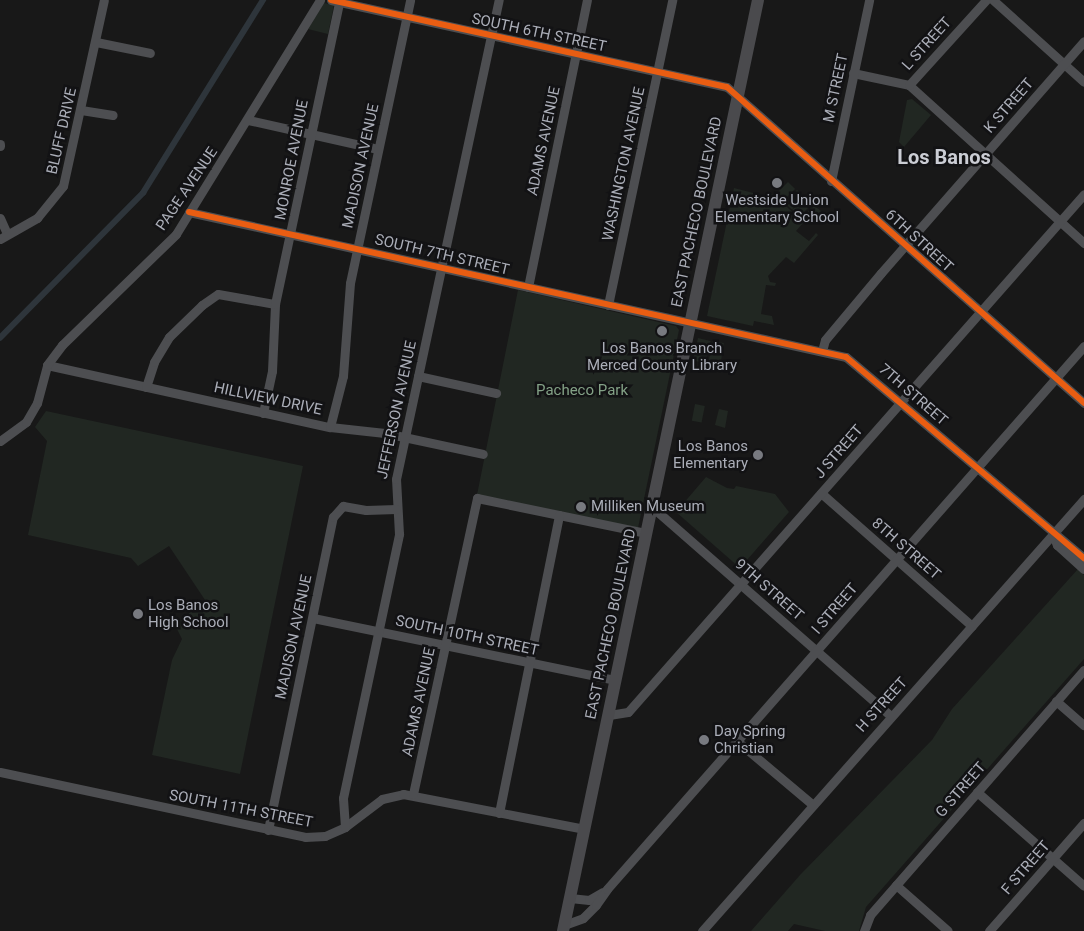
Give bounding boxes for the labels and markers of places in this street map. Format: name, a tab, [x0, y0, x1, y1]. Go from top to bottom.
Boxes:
marker: Westside Union Elementary School	[771, 177, 783, 189]
place label: Westside Union Elementary School	[715, 191, 839, 226]
marker: Los Banos Branch Merced County Library	[656, 325, 668, 337]
place label: Los Banos Branch Merced County Library	[587, 339, 737, 374]
place label: Los Banos Elementary	[673, 437, 748, 472]
marker: Los Banos Elementary	[752, 449, 764, 461]
place label: Milliken Museum	[591, 498, 705, 516]
marker: Milliken Museum	[575, 501, 587, 513]
place label: Los Banos High School	[148, 596, 229, 631]
marker: Los Banos High School	[132, 608, 144, 620]
place label: Day Spring Christian	[714, 722, 785, 757]
marker: Day Spring Christian	[698, 734, 710, 746]

